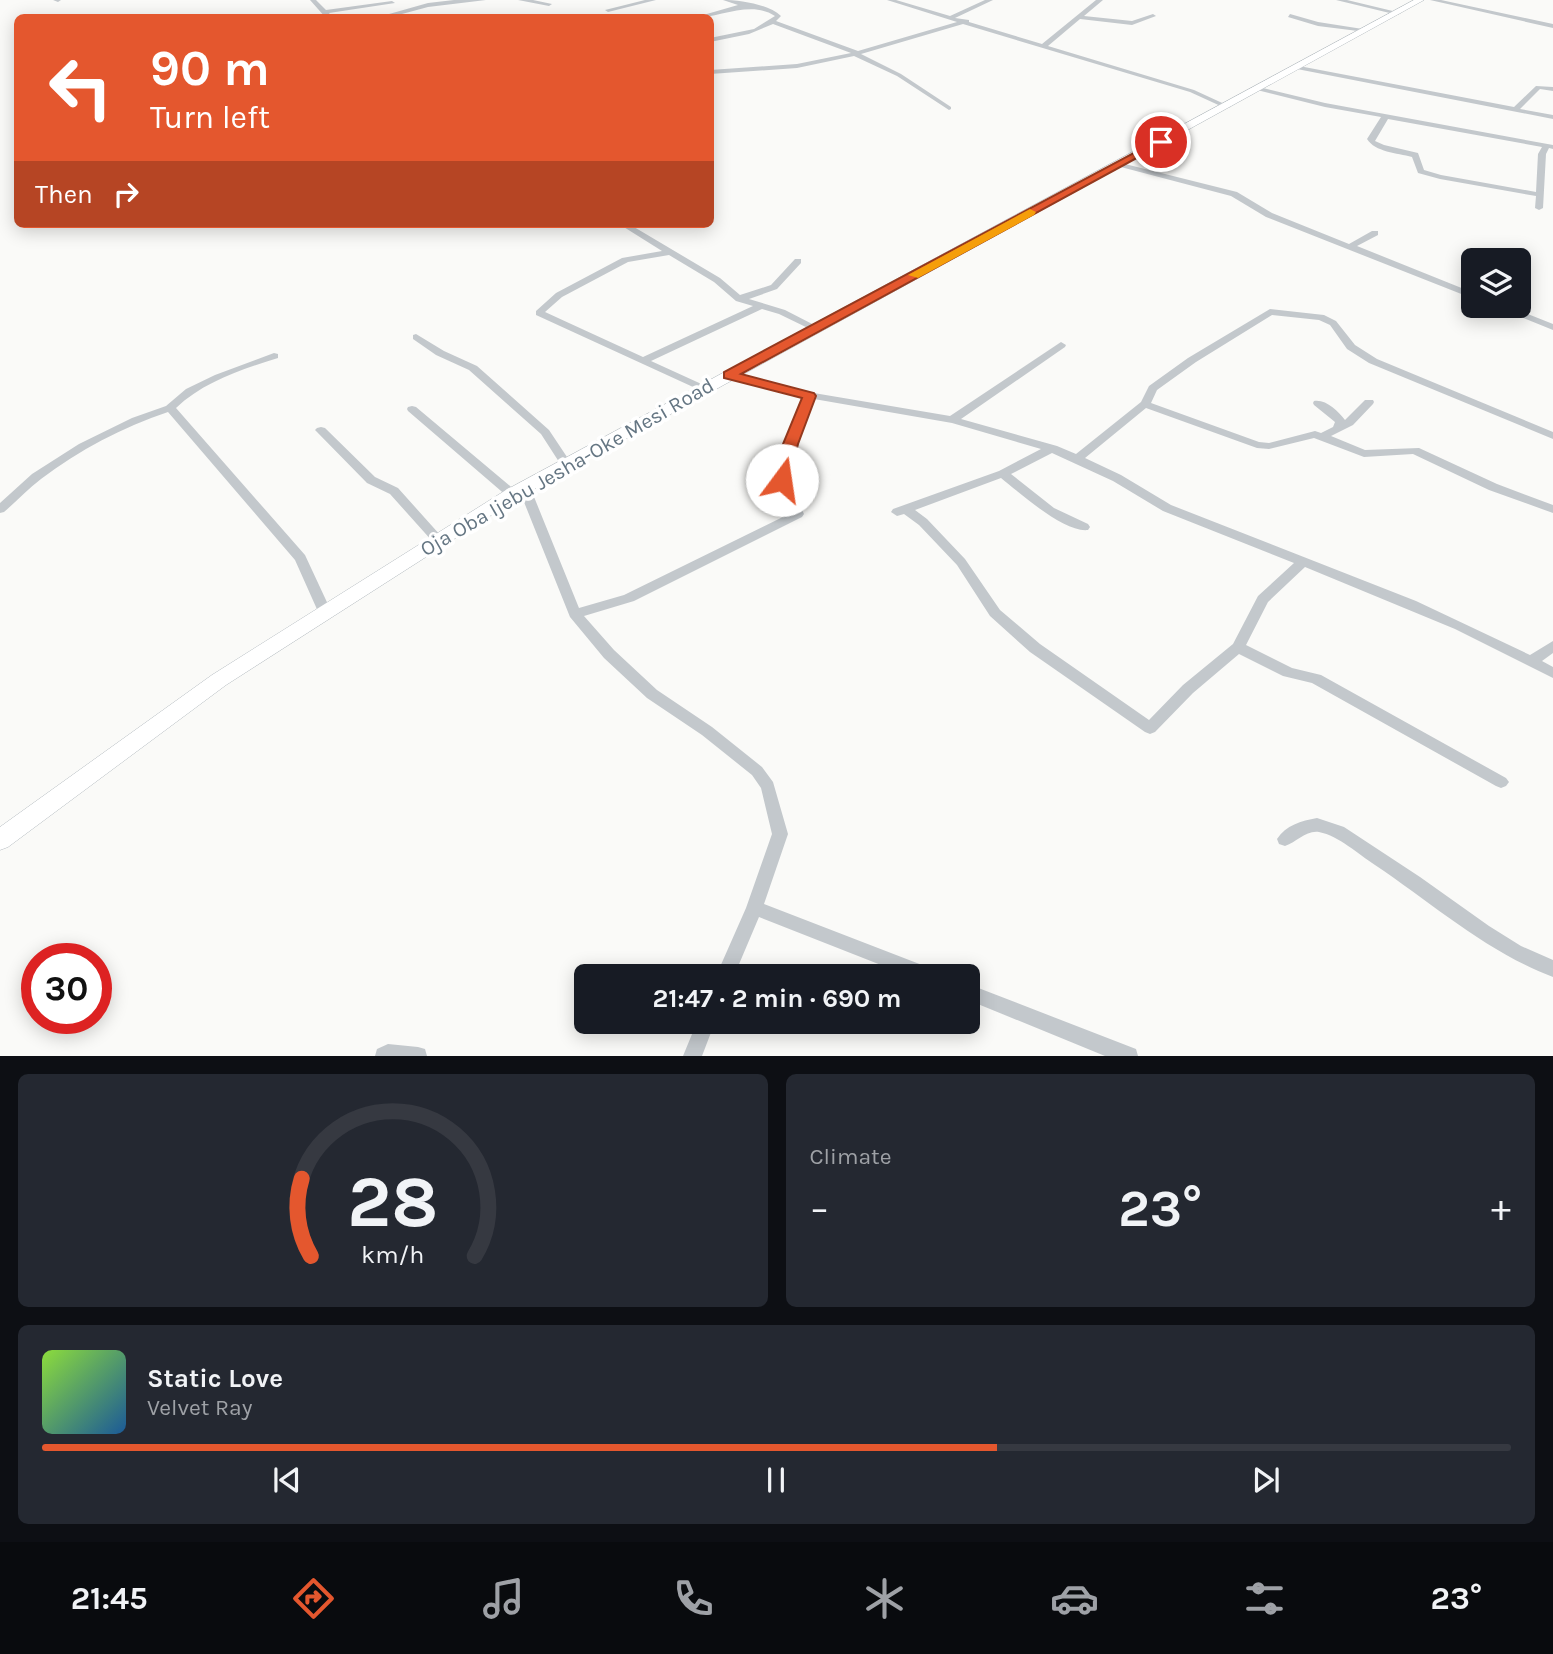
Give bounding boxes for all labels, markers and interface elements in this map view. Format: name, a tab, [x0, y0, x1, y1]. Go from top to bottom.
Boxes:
text: 90 m	[150, 40, 270, 97]
icon: left	[35, 42, 126, 133]
text: Turn left	[150, 99, 270, 136]
pin	[1131, 112, 1191, 172]
icon: arrive	[1142, 123, 1180, 161]
icon: right	[107, 175, 145, 213]
text: Then	[35, 179, 93, 210]
map controls	[1461, 248, 1531, 318]
button: layers	[1461, 248, 1531, 318]
street label: Oja Oba Ijebu Jesha-Oke Mesi Road	[416, 373, 718, 561]
position arrow	[745, 443, 819, 517]
speed limit sign: 30	[21, 943, 112, 1034]
text: 21:47 · 2 min · 690 m	[653, 983, 901, 1014]
text: Climate	[810, 1143, 892, 1170]
text: 28	[347, 1160, 438, 1245]
text: 23°	[1118, 1178, 1202, 1239]
text: −	[810, 1186, 829, 1231]
text: +	[1491, 1186, 1511, 1231]
text: km/h	[361, 1240, 424, 1269]
text: Static Love	[147, 1363, 283, 1394]
text: Velvet Ray	[147, 1394, 252, 1421]
icon: previous	[268, 1461, 306, 1499]
icon: pause	[757, 1461, 795, 1499]
icon: next	[1247, 1461, 1285, 1499]
icon: directions	[289, 1574, 338, 1623]
icon: music	[479, 1574, 528, 1623]
icon: phone	[669, 1574, 718, 1623]
icon: climate	[860, 1574, 909, 1623]
icon: car	[1050, 1574, 1099, 1623]
icon: filters	[1240, 1574, 1289, 1623]
text: 21:45	[71, 1580, 148, 1617]
text: 23°	[1431, 1580, 1482, 1617]

